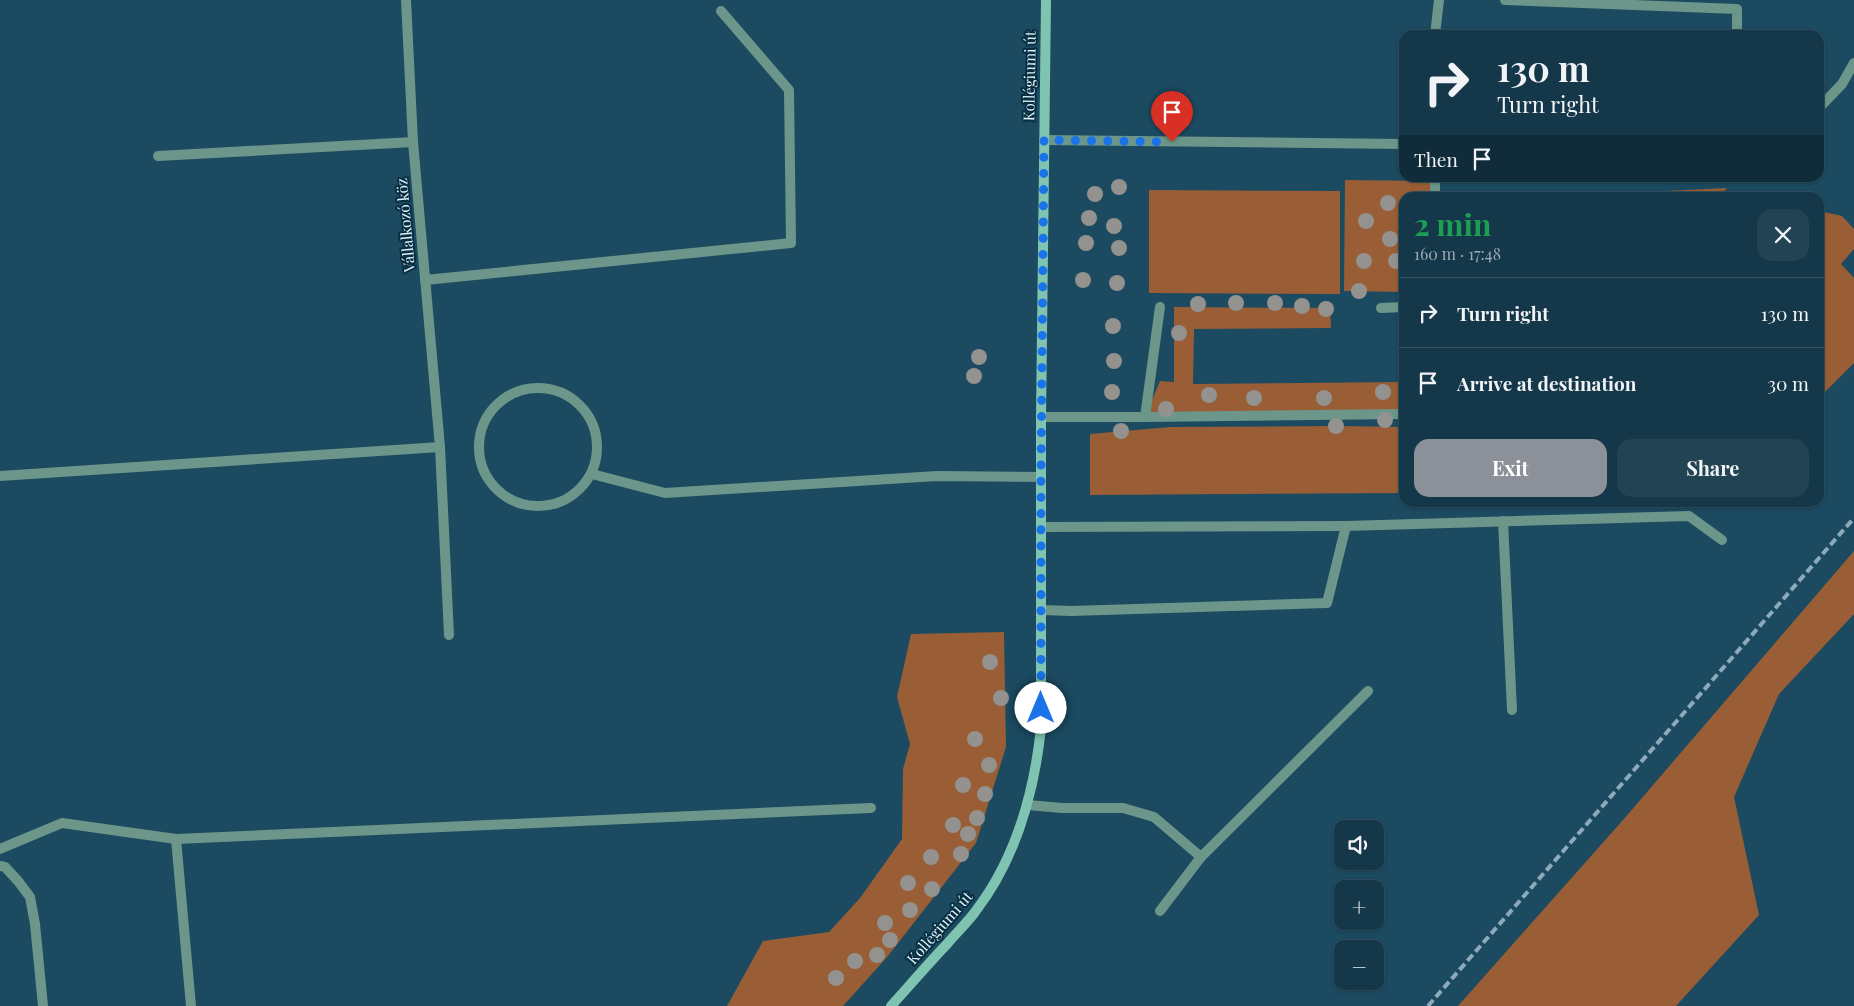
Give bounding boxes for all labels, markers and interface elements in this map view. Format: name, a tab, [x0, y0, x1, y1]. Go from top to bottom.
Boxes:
street label: Kollégiumi út	[1018, 30, 1040, 121]
text: 130 m	[1497, 44, 1590, 91]
icon: right	[1414, 50, 1479, 115]
text: Turn right	[1497, 89, 1599, 119]
pin	[1151, 91, 1193, 142]
icon: arrive	[1158, 98, 1186, 126]
icon: arrive	[1468, 145, 1496, 173]
text: Then	[1414, 146, 1458, 172]
street label: Vállalkozó köz	[391, 177, 419, 274]
text: 2 min	[1414, 204, 1491, 244]
button: close	[1757, 209, 1809, 261]
text: 160 m · 17:48	[1414, 243, 1501, 264]
icon: right	[1414, 299, 1442, 327]
text: Turn right	[1457, 300, 1549, 326]
text: 130 m	[1761, 300, 1809, 326]
icon: arrive	[1414, 369, 1442, 397]
text: Arrive at destination	[1457, 370, 1637, 396]
text: 30 m	[1767, 370, 1809, 396]
button: Exit	[1414, 439, 1607, 497]
button: Share	[1617, 439, 1809, 497]
position arrow	[1014, 681, 1066, 733]
map controls	[1334, 820, 1384, 990]
button: sound	[1334, 820, 1384, 870]
button: +	[1334, 880, 1384, 930]
street label: Kollégiumi út	[902, 886, 977, 968]
button: −	[1334, 940, 1384, 990]

